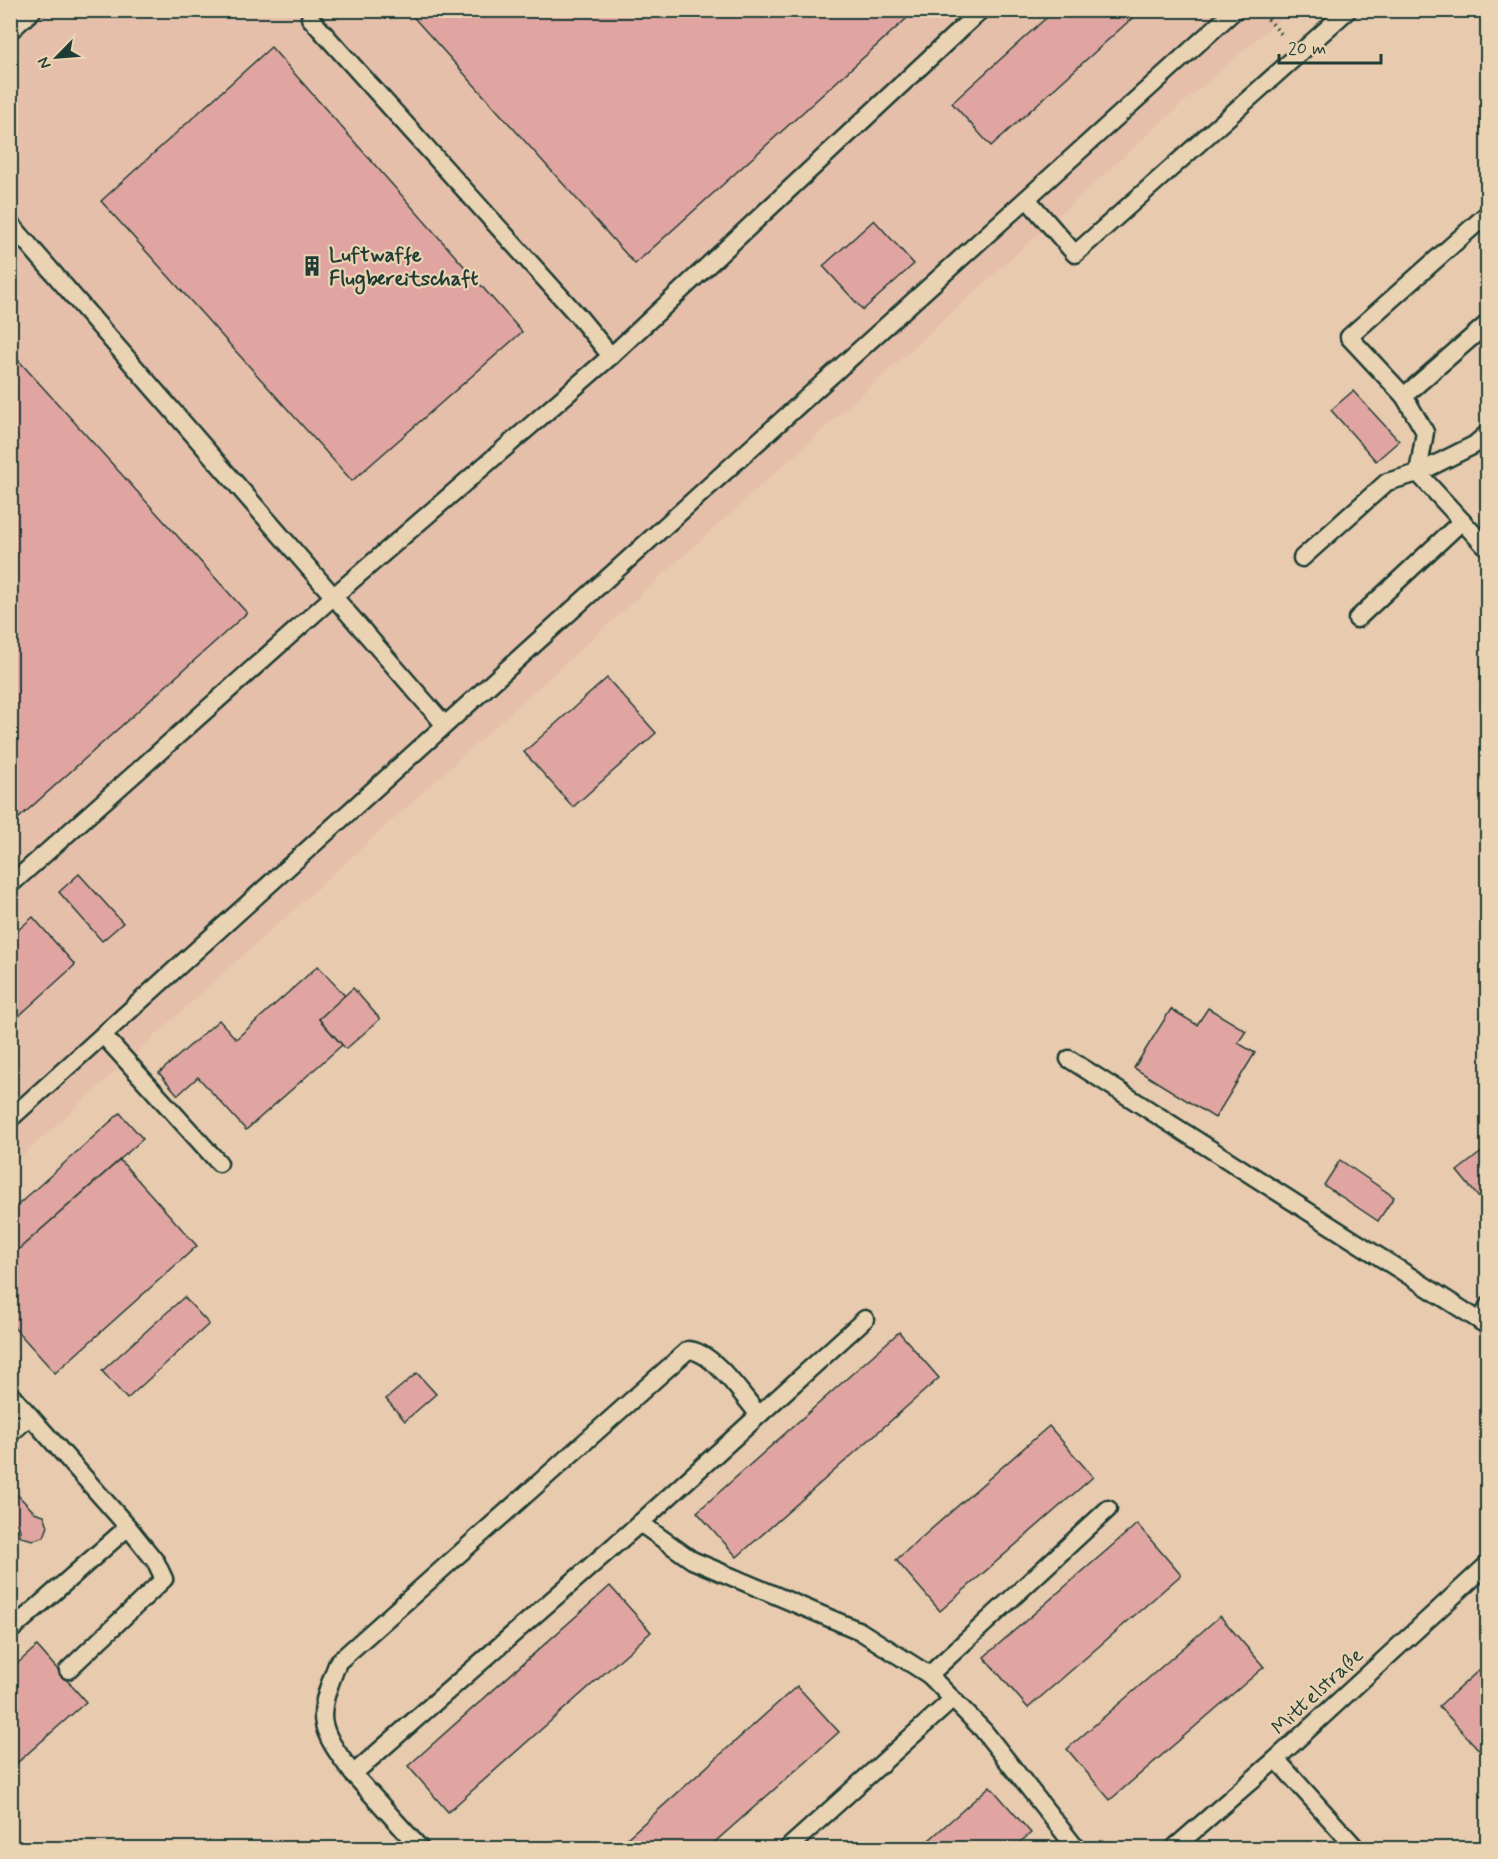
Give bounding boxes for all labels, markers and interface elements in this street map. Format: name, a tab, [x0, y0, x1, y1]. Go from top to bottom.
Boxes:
north arrow	[27, 27, 87, 87]
scale bar	[1279, 27, 1381, 65]
text: 20 m	[1288, 37, 1326, 61]
text: N	[33, 53, 57, 72]
place label: Luftwaffe Flugbereitschaft	[329, 241, 478, 295]
building icon: Luftwaffe Flugbereitschaft	[300, 254, 324, 278]
street label: Mittelstraße	[1266, 1642, 1370, 1742]

